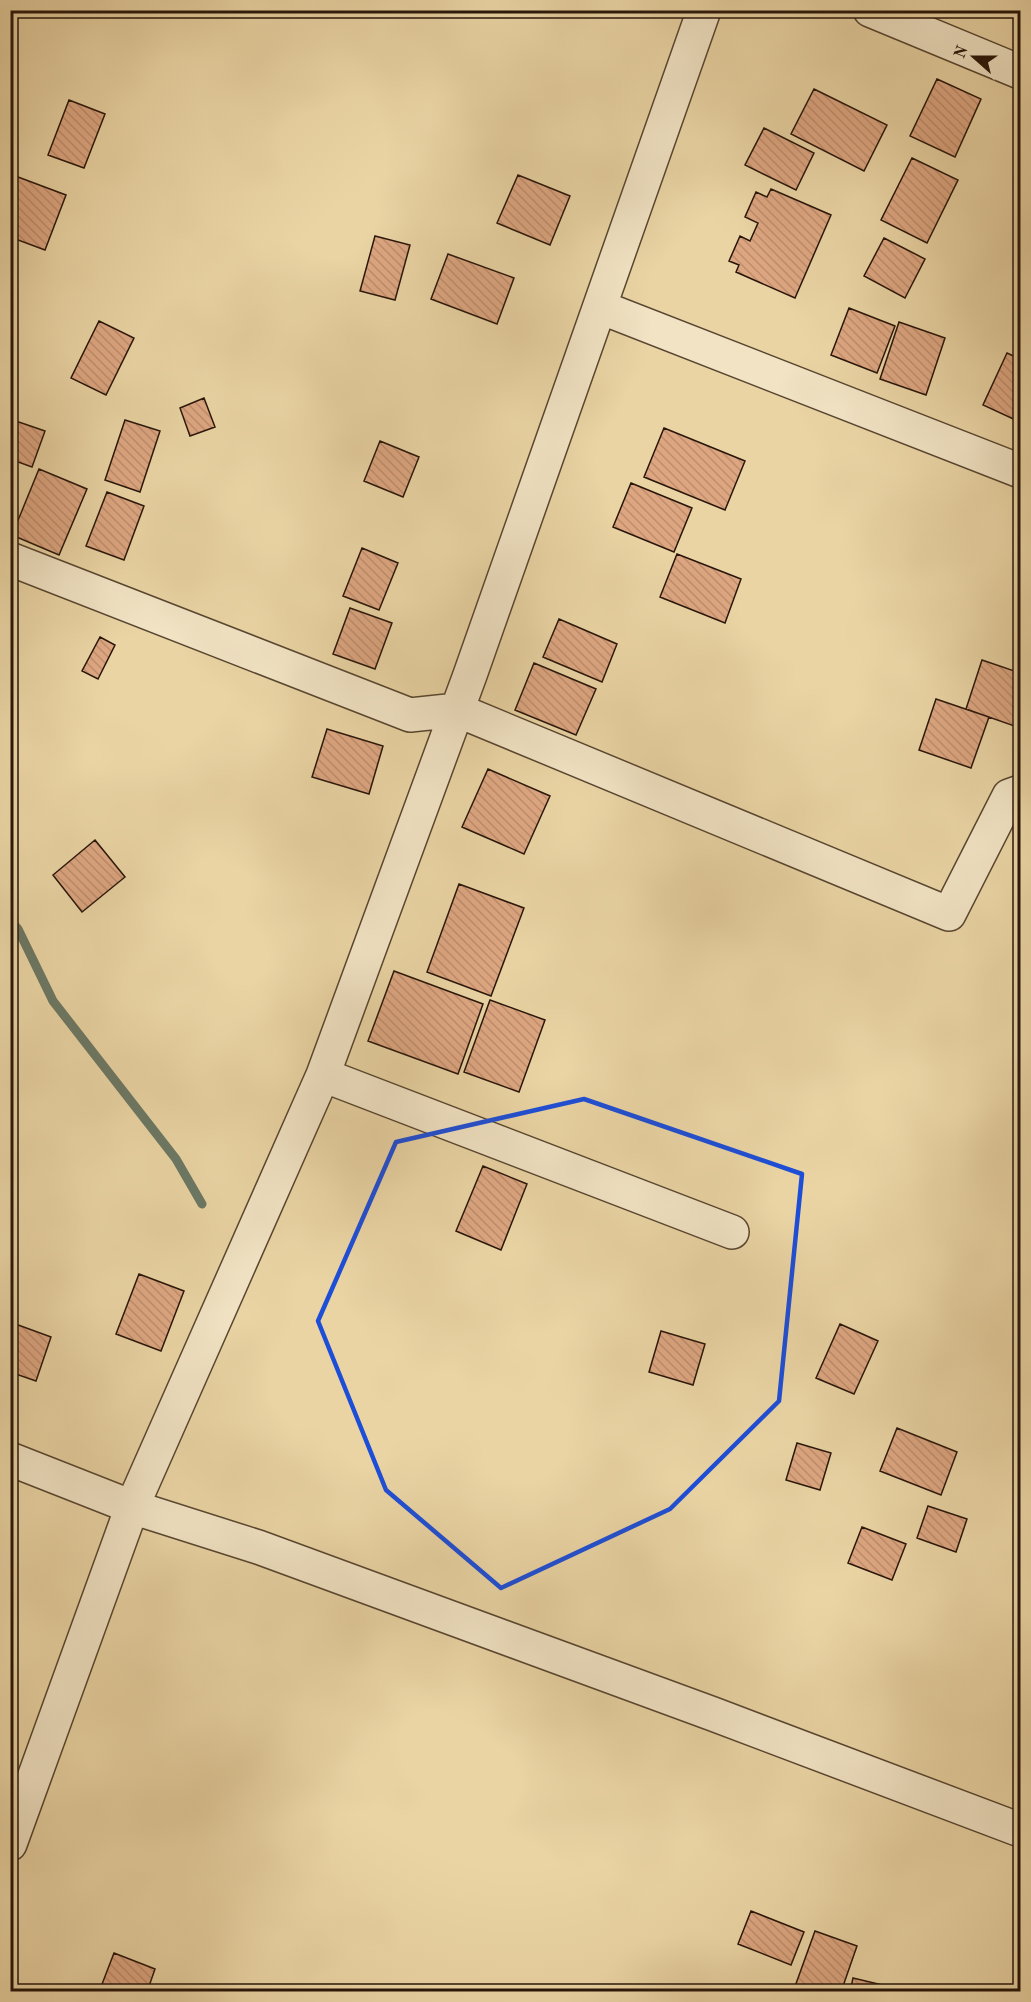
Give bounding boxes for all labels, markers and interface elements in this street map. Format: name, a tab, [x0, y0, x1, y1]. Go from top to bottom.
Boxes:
north arrow	[944, 27, 1004, 87]
text: N	[952, 43, 972, 61]

